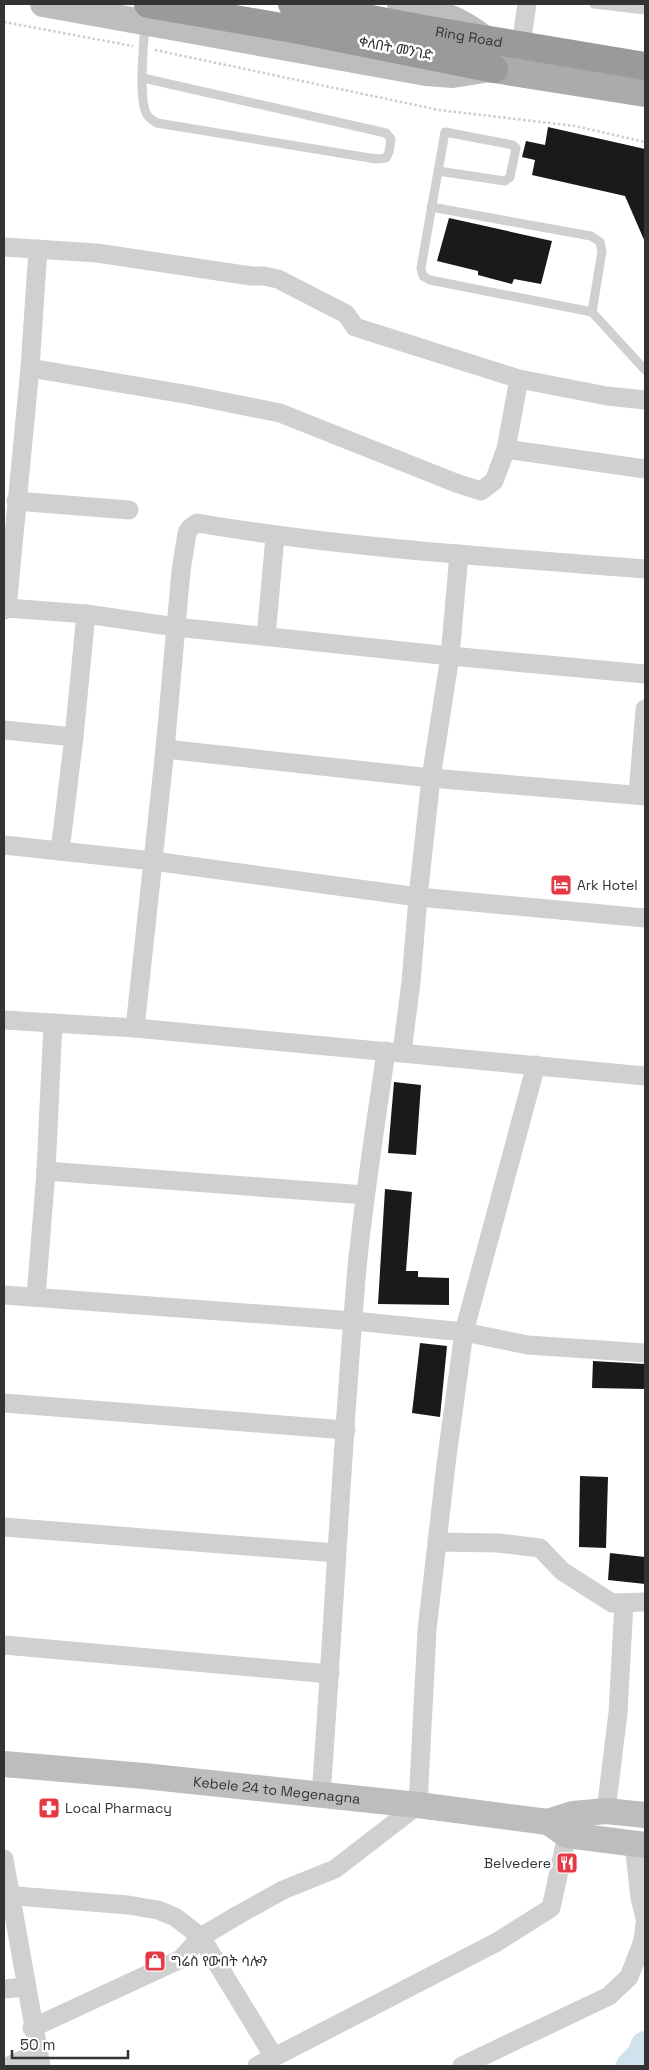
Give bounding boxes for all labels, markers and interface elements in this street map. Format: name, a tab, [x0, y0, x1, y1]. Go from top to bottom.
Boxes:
street label: Ring Road	[434, 22, 504, 51]
street label: ቀለበት መንገድ	[357, 32, 435, 64]
hotel icon: Ark Hotel	[549, 873, 573, 897]
place label: Ark Hotel	[577, 876, 638, 894]
street label: Kebele 24 to Megenagna	[192, 1772, 361, 1808]
pharmacy icon: Local Pharmacy	[37, 1796, 61, 1820]
place label: Local Pharmacy	[65, 1799, 172, 1817]
restaurant icon: Belvedere	[555, 1851, 579, 1875]
place label: Belvedere	[484, 1854, 551, 1872]
shop icon: ግሬስ የውበት ሳሎን	[143, 1949, 167, 1973]
place label: ግሬስ የውበት ሳሎን	[171, 1952, 268, 1970]
scale bar	[12, 2028, 129, 2060]
text: 50 m	[20, 2035, 55, 2054]

